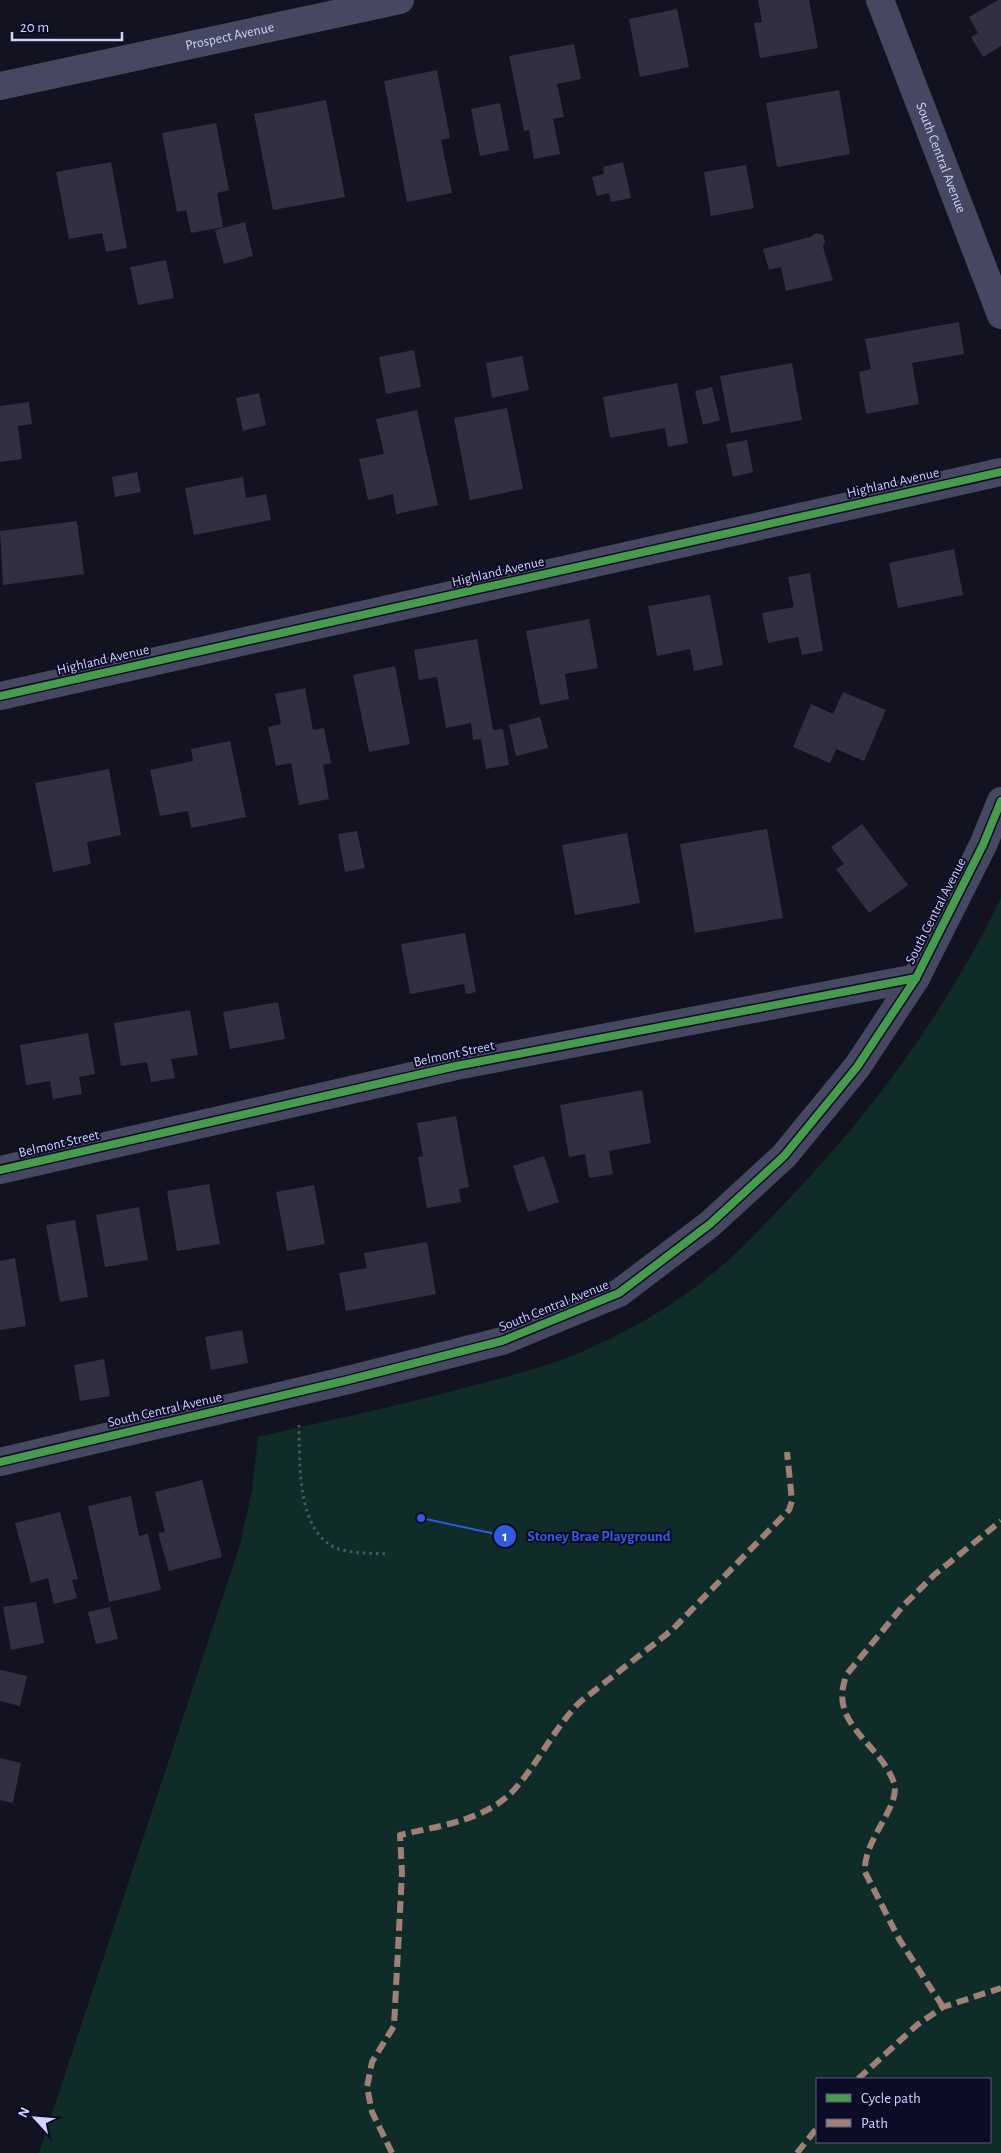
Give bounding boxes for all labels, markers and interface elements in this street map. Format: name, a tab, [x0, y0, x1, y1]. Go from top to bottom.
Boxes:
scale bar	[12, 10, 122, 42]
text: 20 m	[20, 20, 49, 35]
street label: Prospect Avenue	[184, 20, 275, 53]
street label: South Central Avenue	[913, 101, 968, 215]
street label: Highland Avenue	[845, 466, 941, 500]
street label: Highland Avenue	[450, 555, 546, 589]
street label: Highland Avenue	[55, 643, 151, 677]
street label: South Central Avenue	[903, 856, 969, 966]
street label: Belmont Street	[412, 1038, 496, 1069]
street label: Belmont Street	[17, 1128, 101, 1160]
street label: South Central Avenue	[497, 1278, 611, 1334]
street label: South Central Avenue	[106, 1390, 224, 1430]
callout: Stoney Brae Playground	[493, 1521, 681, 1551]
text: 1	[502, 1529, 508, 1544]
text: Stoney Brae Playground	[527, 1529, 671, 1544]
legend	[816, 2078, 991, 2143]
text: Cycle path	[861, 2091, 921, 2106]
north arrow	[10, 2093, 60, 2143]
text: N	[16, 2105, 33, 2120]
text: Path	[861, 2116, 888, 2131]

